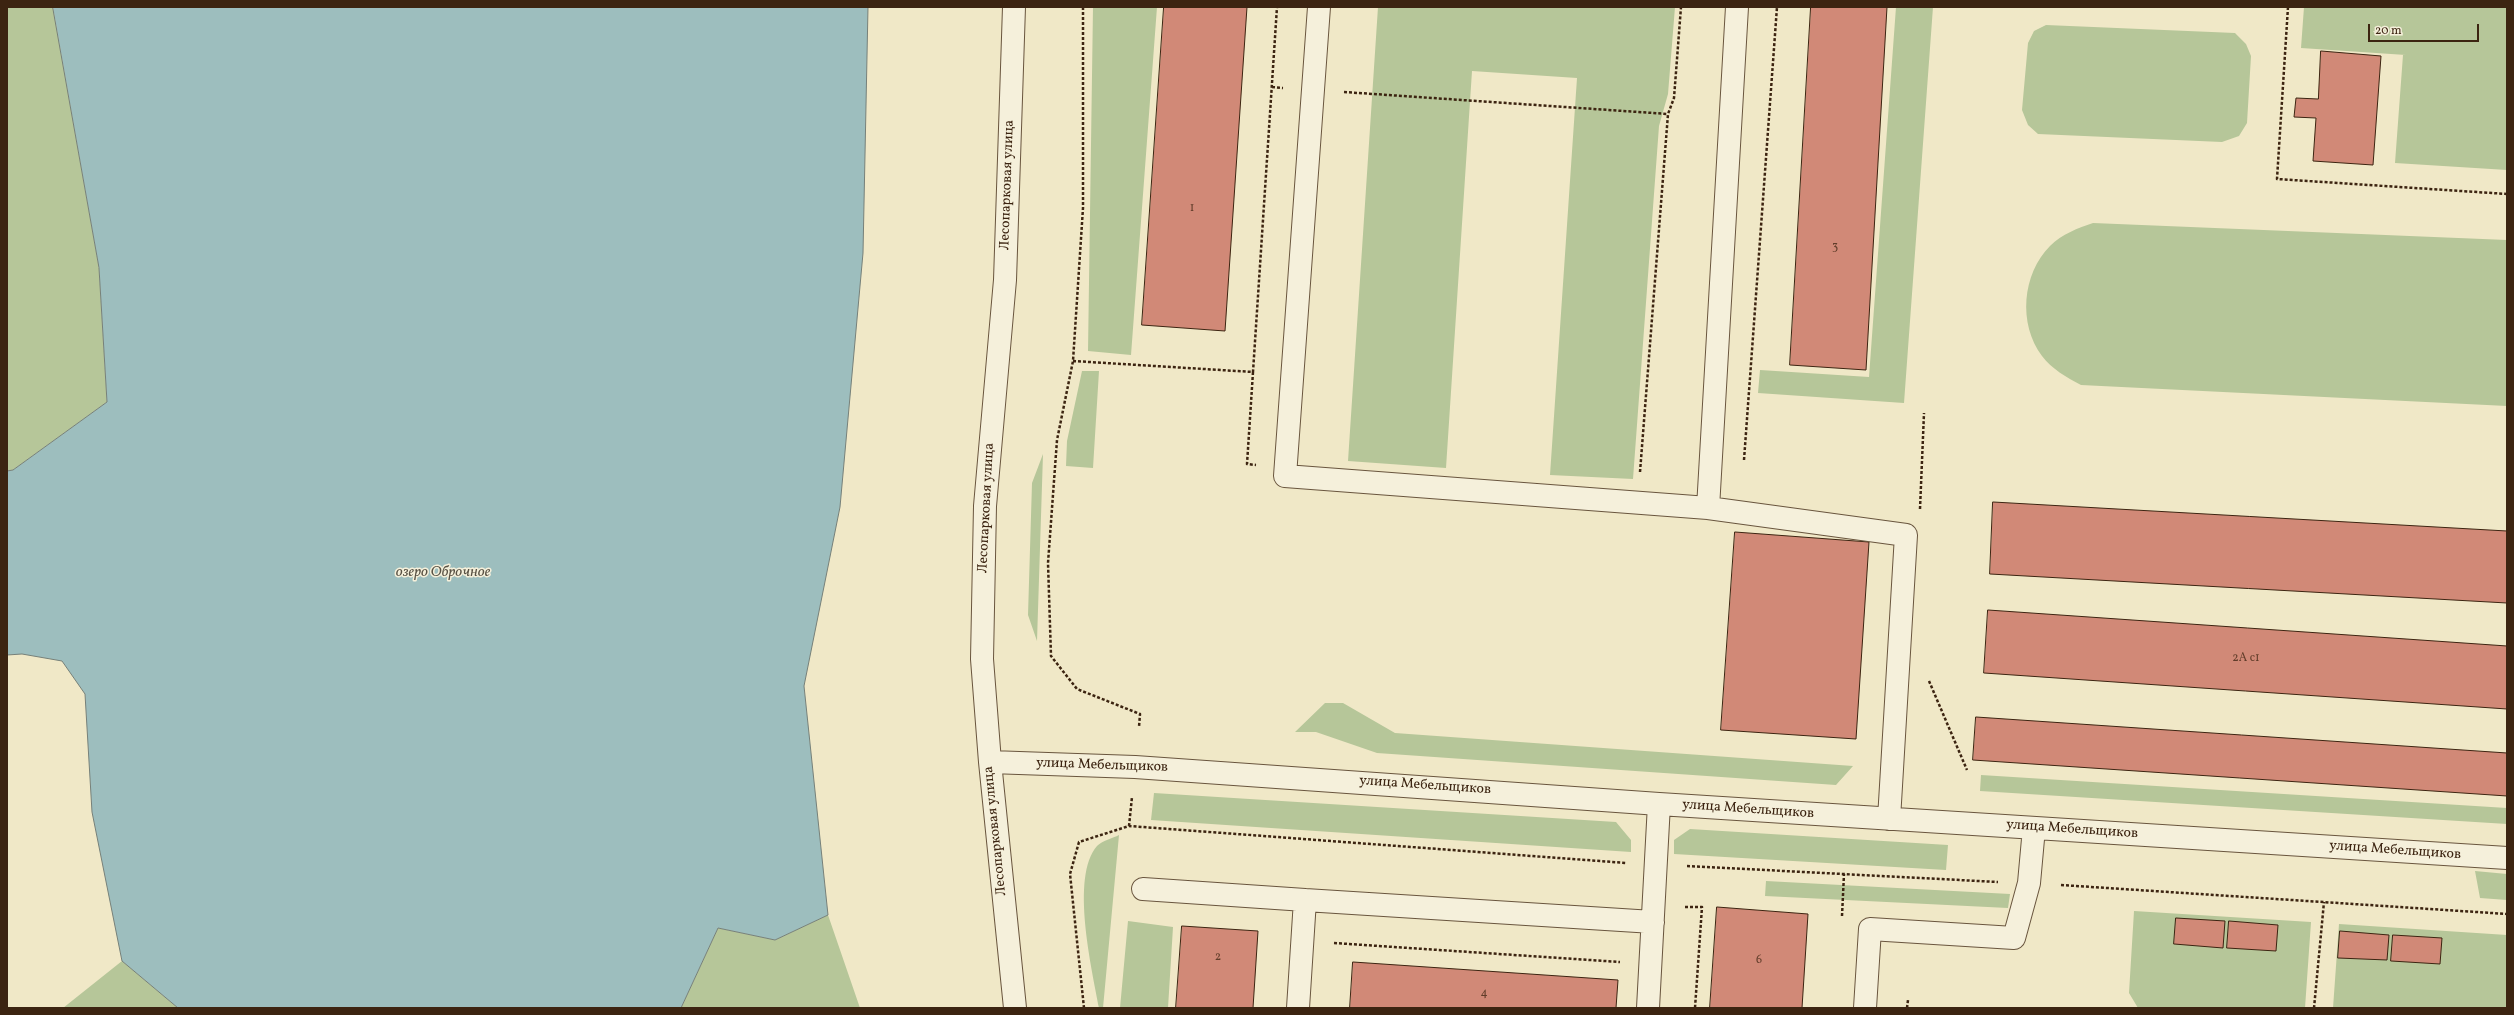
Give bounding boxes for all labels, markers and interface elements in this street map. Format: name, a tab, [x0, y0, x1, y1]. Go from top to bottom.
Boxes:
scale bar	[2370, 16, 2481, 42]
text: 20 m	[2375, 23, 2402, 39]
street label: Лесопарковая улица	[997, 120, 1019, 250]
house number: 1	[1190, 202, 1194, 216]
house number: 3	[1832, 241, 1838, 255]
street label: Лесопарковая улица	[975, 442, 999, 574]
water label: озеро Оброчное	[396, 564, 490, 582]
house number: 2А с1	[2232, 652, 2260, 666]
street label: улица Мебельщиков	[1036, 755, 1168, 777]
street label: Лесопарковая улица	[981, 765, 1011, 897]
street label: улица Мебельщиков	[1359, 773, 1491, 799]
street label: улица Мебельщиков	[1682, 797, 1814, 823]
street label: улица Мебельщиков	[2006, 817, 2138, 843]
street label: улица Мебельщиков	[2329, 838, 2461, 864]
house number: 2	[1215, 951, 1221, 965]
house number: 6	[1756, 954, 1762, 968]
house number: 4	[1480, 987, 1488, 1001]

